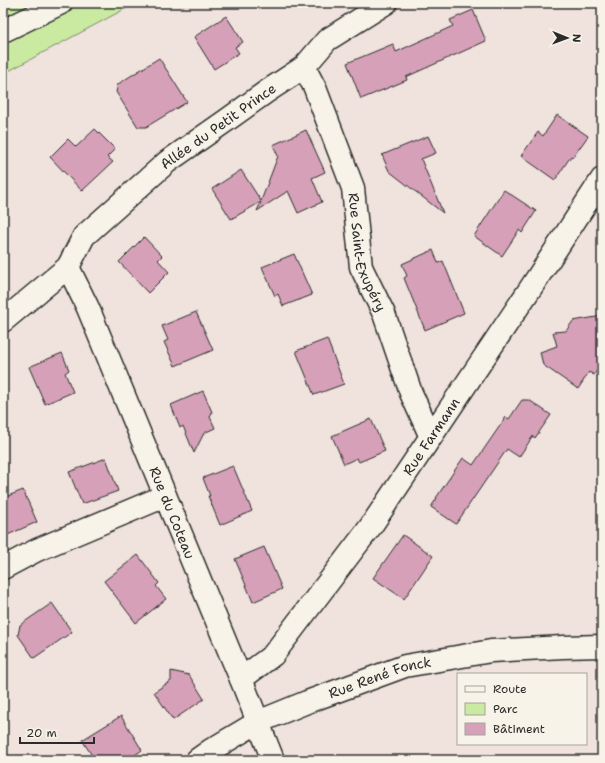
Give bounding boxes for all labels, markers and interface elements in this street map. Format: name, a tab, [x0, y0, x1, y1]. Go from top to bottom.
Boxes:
north arrow	[547, 18, 587, 58]
text: N	[569, 34, 584, 43]
street label: Allée du Petit Prince	[156, 79, 279, 173]
street label: Rue Saint-Exupéry	[345, 192, 390, 315]
street label: Rue Farmann	[399, 394, 464, 479]
street label: Rue du Coteau	[145, 464, 199, 562]
street label: Rue René Fonck	[326, 653, 433, 702]
legend	[457, 673, 587, 745]
text: Route	[493, 681, 527, 697]
text: Parc	[493, 701, 518, 717]
scale bar	[20, 719, 94, 745]
text: Bâtiment	[493, 721, 545, 737]
text: 20 m	[26, 725, 57, 741]

